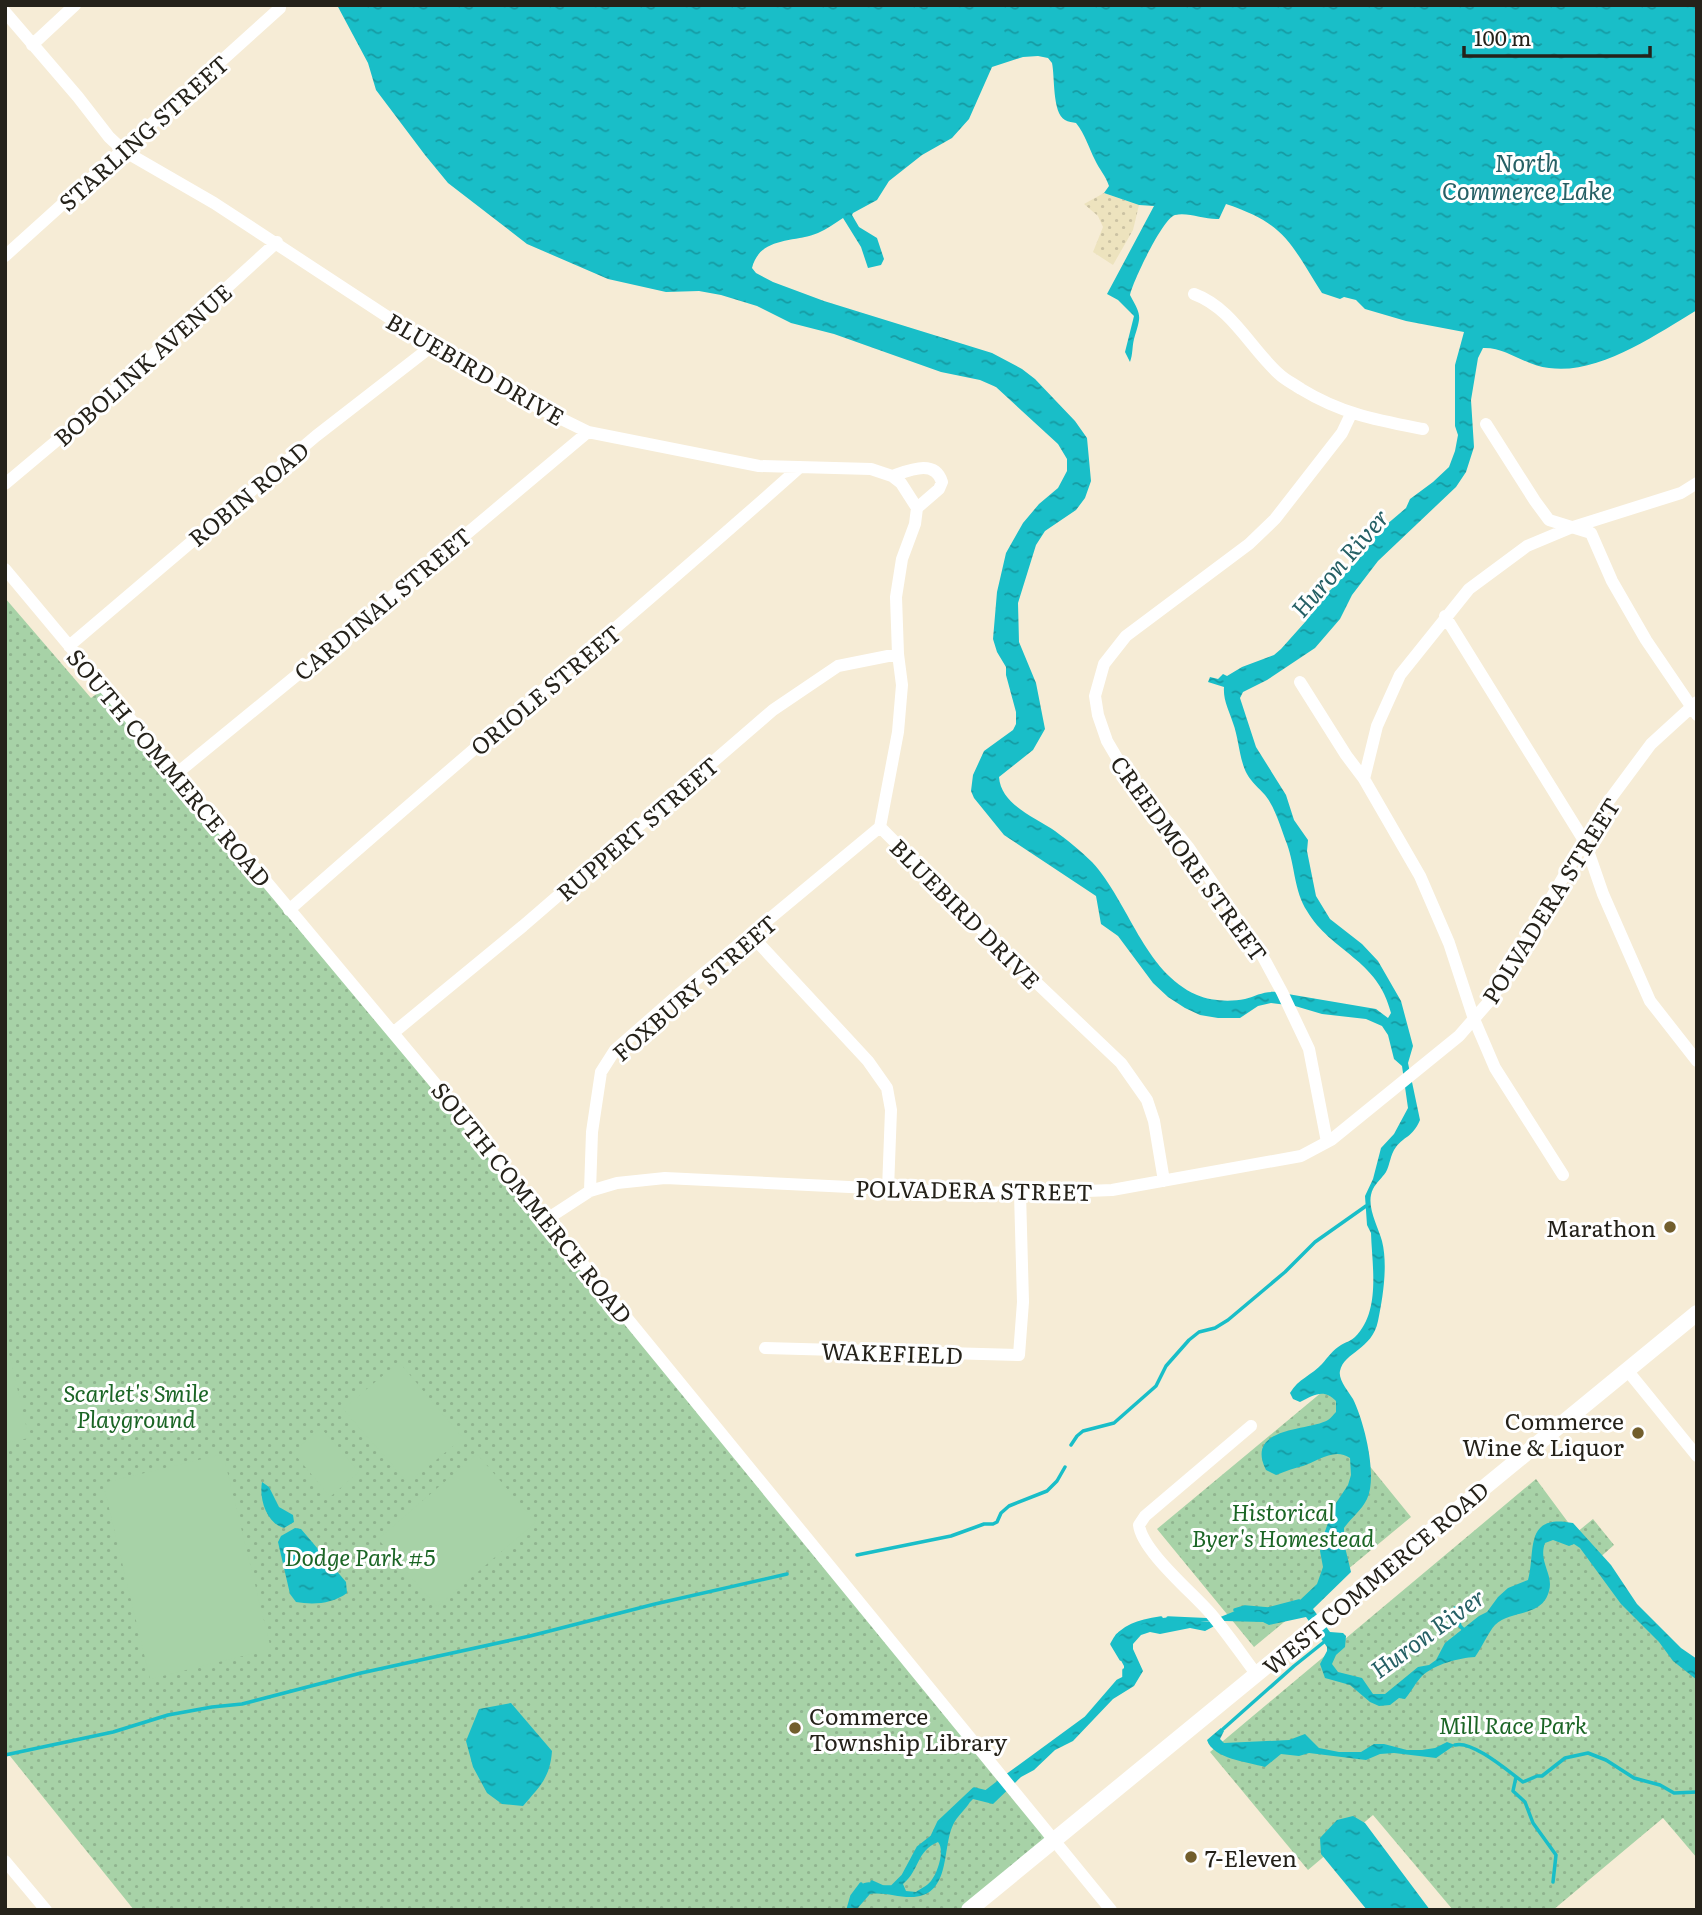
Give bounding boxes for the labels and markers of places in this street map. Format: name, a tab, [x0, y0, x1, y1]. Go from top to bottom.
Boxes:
place label: Marathon	[1546, 1210, 1656, 1244]
marker: Marathon	[1662, 1219, 1678, 1235]
place label: Commerce Wine & Liquor	[1462, 1403, 1624, 1463]
marker: Commerce Wine & Liquor	[1630, 1425, 1646, 1441]
place label: Commerce Township Library	[809, 1698, 1008, 1758]
marker: Commerce Township Library	[787, 1720, 803, 1736]
place label: 7-Eleven	[1205, 1840, 1297, 1874]
marker: 7-Eleven	[1183, 1849, 1199, 1865]

